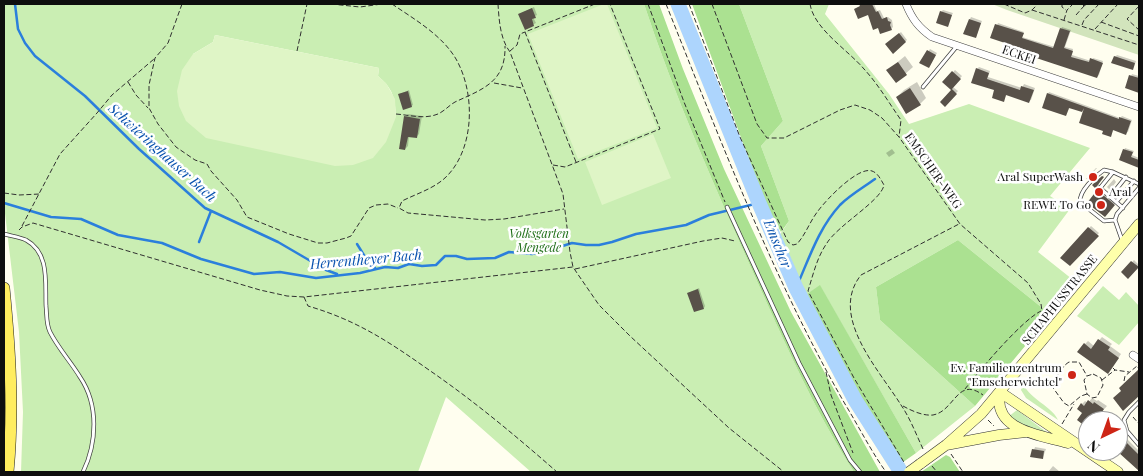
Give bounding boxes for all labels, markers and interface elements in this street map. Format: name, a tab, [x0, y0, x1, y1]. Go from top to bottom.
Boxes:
street label: ECKEI	[1000, 43, 1038, 67]
water label: Schwieringhauser Bach	[105, 100, 219, 206]
street label: EMSCHER-WEG	[902, 130, 964, 212]
place label: Aral SuperWash	[997, 170, 1083, 184]
marker: Aral SuperWash	[1087, 171, 1099, 183]
place label: Aral	[1109, 185, 1131, 199]
marker: Aral	[1093, 186, 1105, 198]
place label: REWE To Go	[1023, 198, 1091, 212]
marker: REWE To Go	[1095, 199, 1107, 211]
water label: Emscher	[760, 217, 794, 271]
park label: Volksgarten Mengede	[509, 227, 569, 255]
water label: Herrentheyer Bach	[309, 247, 423, 273]
street label: SCHAPHUSSTRASSE	[1019, 252, 1101, 348]
place label: Ev. Familienzentrum "Emscherwichtel"	[950, 361, 1062, 389]
marker: Ev. Familienzentrum "Emscherwichtel"	[1066, 369, 1078, 381]
north arrow	[1078, 411, 1128, 461]
text: N	[1083, 436, 1103, 457]

